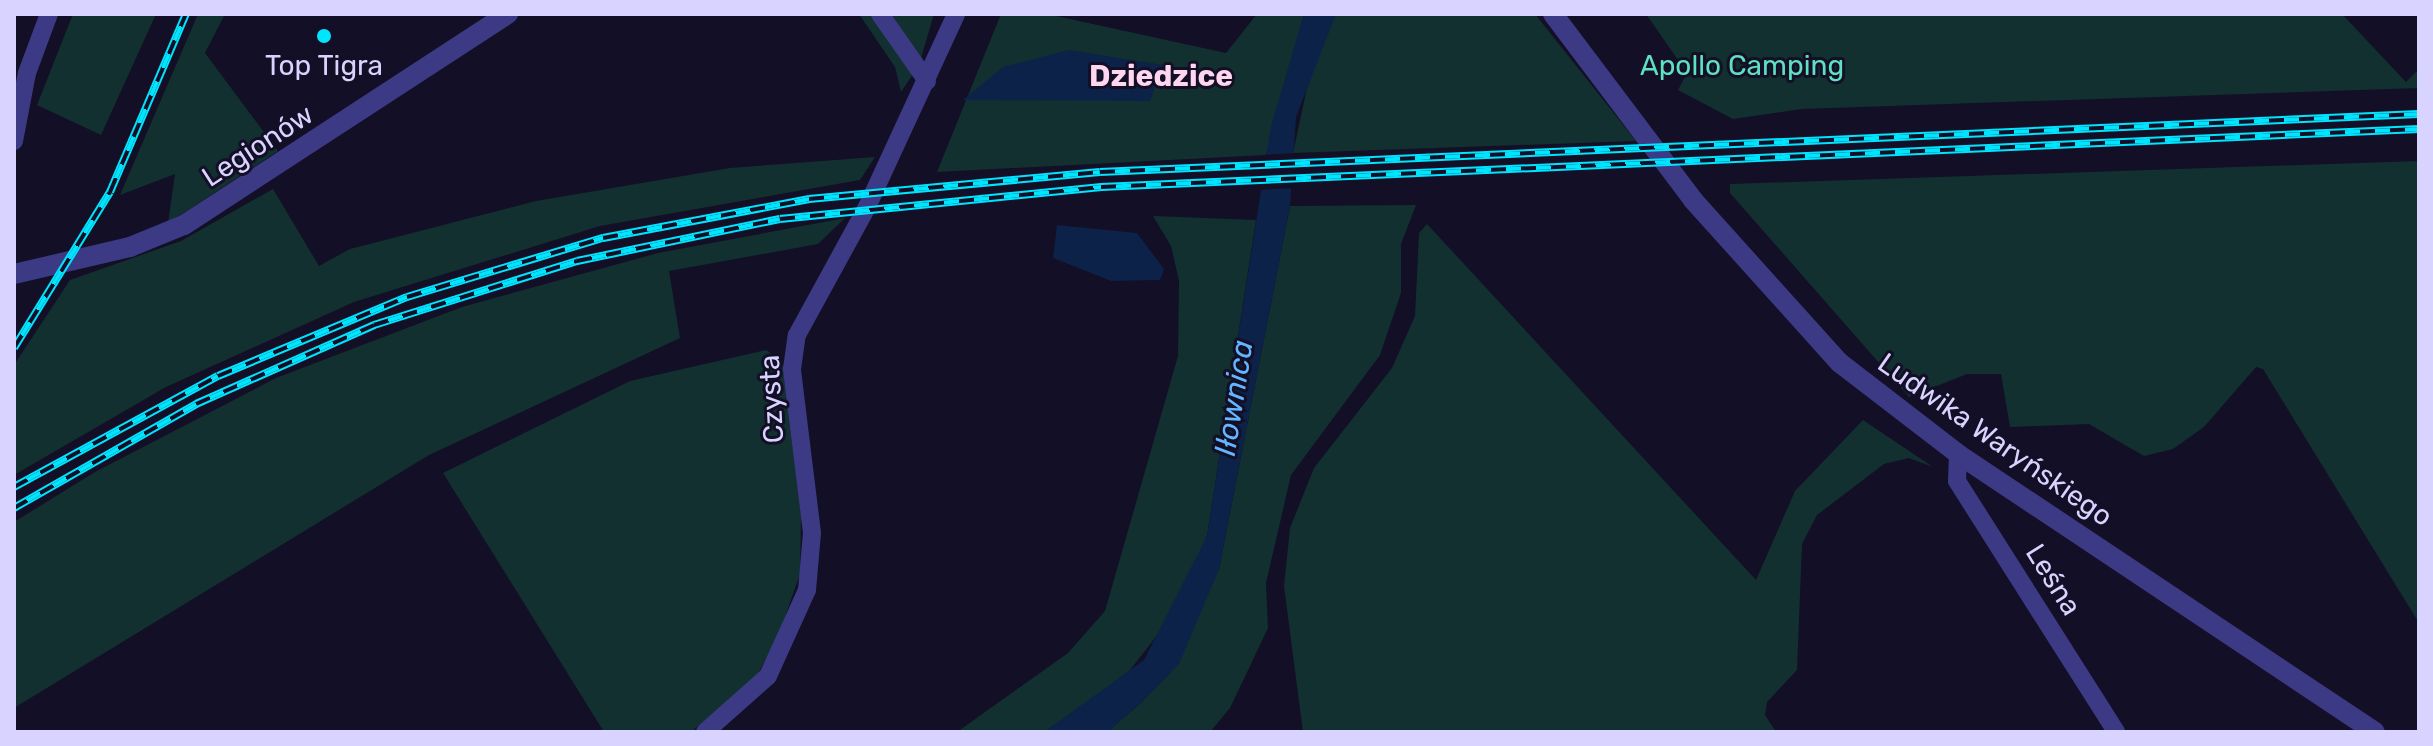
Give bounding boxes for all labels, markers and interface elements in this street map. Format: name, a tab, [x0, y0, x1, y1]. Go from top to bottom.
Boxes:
marker: Top Tigra	[315, 27, 333, 45]
place label: Top Tigra	[265, 49, 383, 83]
park label: Apollo Camping	[1640, 49, 1844, 83]
district label: Dziedzice	[1089, 58, 1233, 94]
street label: Legionów	[196, 98, 320, 194]
water label: Iłownica	[1207, 337, 1261, 459]
street label: Ludwika Waryńskiego	[1871, 346, 2119, 534]
street label: Czysta	[753, 354, 791, 444]
street label: Leśna	[2018, 538, 2088, 622]

